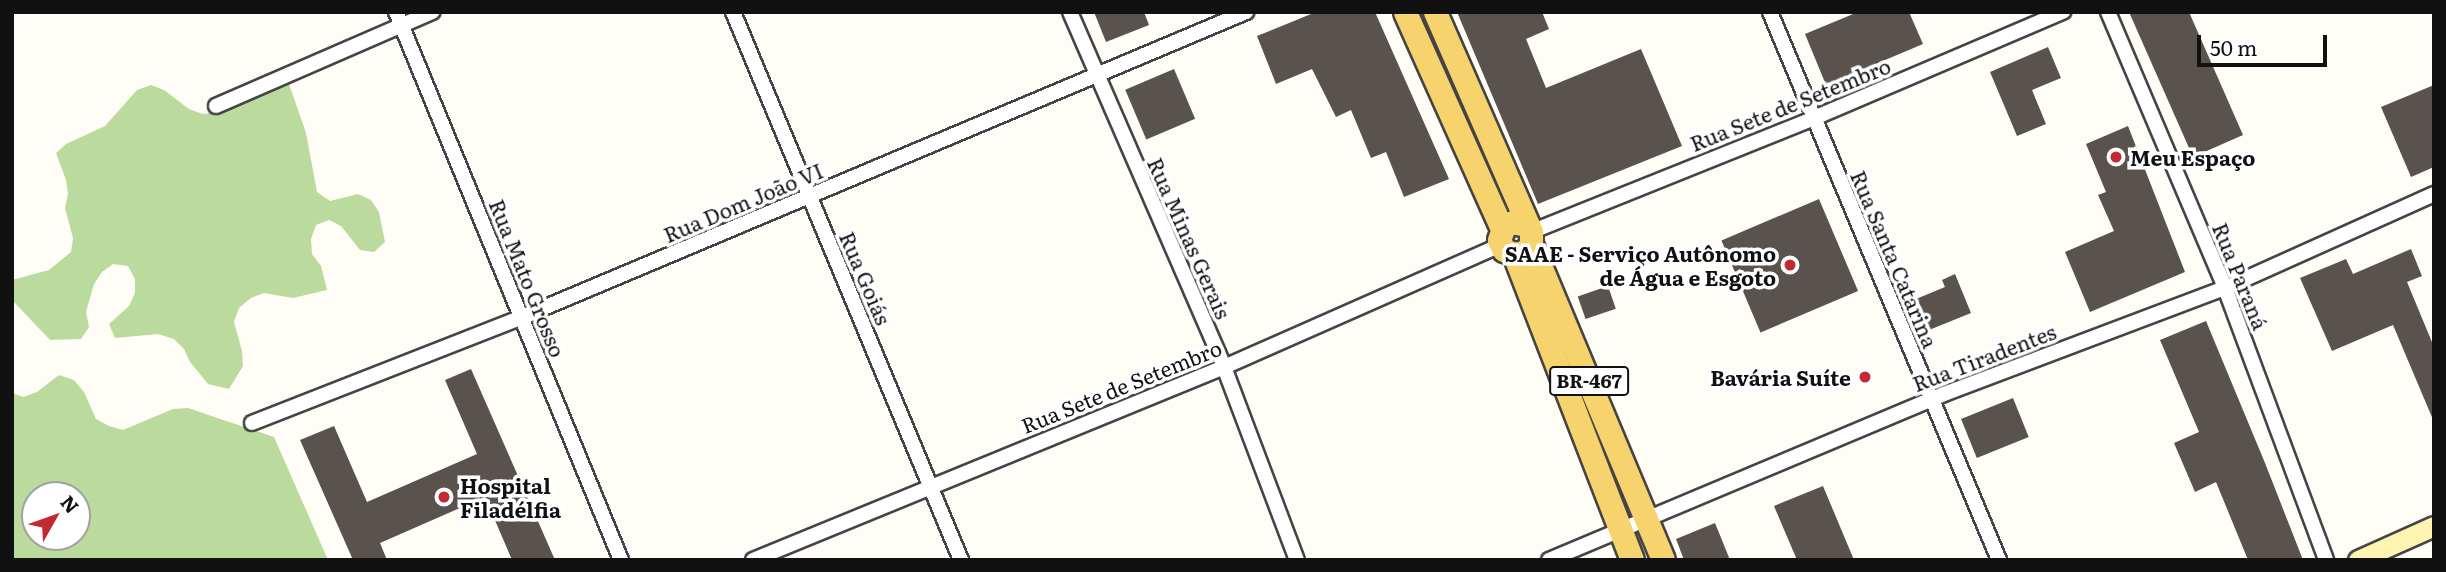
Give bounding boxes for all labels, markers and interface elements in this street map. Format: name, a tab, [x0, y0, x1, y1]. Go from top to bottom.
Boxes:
scale bar	[2201, 21, 2330, 65]
text: 50 m	[2210, 31, 2257, 62]
street label: Rua Sete de Setembro	[1686, 52, 1894, 156]
place label: Meu Espaço	[2130, 144, 2255, 170]
marker: Meu Espaço	[2108, 149, 2124, 165]
street label: Rua Minas Gerais	[1143, 153, 1237, 323]
street label: Rua Dom João VI	[659, 157, 827, 247]
street label: Rua Santa Catarina	[1846, 166, 1944, 352]
street label: Rua Mato Grosso	[485, 195, 571, 361]
street label: Rua Paraná	[2208, 219, 2274, 333]
street label: Rua Goiás	[835, 228, 897, 328]
place label: SAAE - Serviço Autônomo de Água e Esgoto	[1505, 240, 1776, 290]
marker: SAAE - Serviço Autônomo de Água e Esgoto	[1782, 257, 1798, 273]
street label: Rua Tiradentes	[1909, 318, 2059, 396]
street label: Rua Sete de Setembro	[1017, 334, 1225, 438]
place label: Bavária Suíte	[1710, 364, 1851, 390]
road number: BR-467	[1549, 366, 1629, 396]
marker: Bavária Suíte	[1857, 369, 1873, 385]
place label: Hospital Filadélfia	[460, 472, 561, 522]
north arrow	[21, 481, 91, 551]
marker: Hospital Filadélfia	[434, 487, 454, 507]
text: N	[55, 489, 86, 519]

